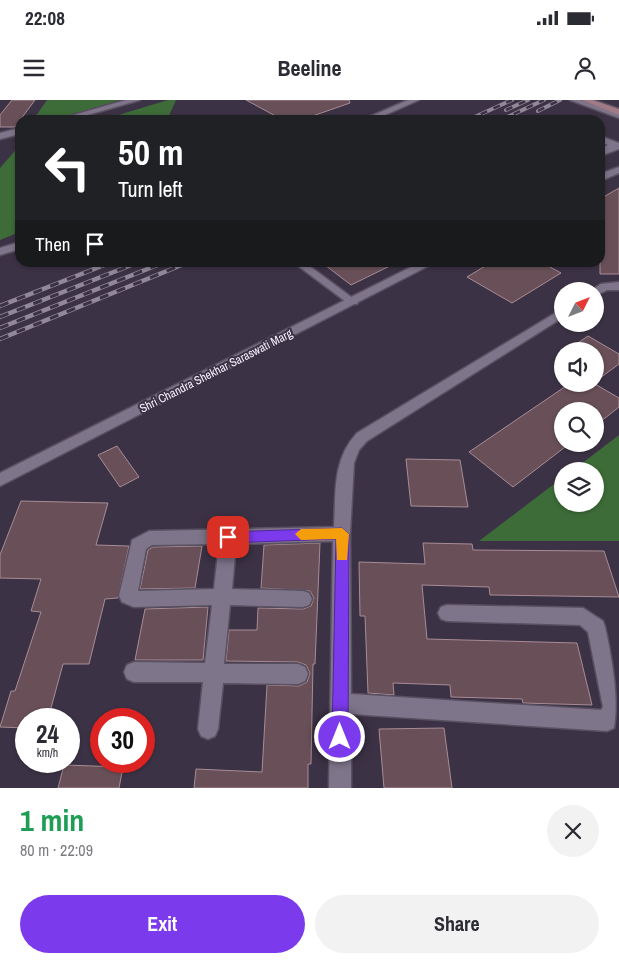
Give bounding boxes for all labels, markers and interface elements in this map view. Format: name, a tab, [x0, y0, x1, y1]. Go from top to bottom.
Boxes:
text: 22:08	[25, 5, 65, 31]
text: Beeline	[277, 53, 342, 83]
icon: menu	[20, 54, 48, 82]
icon: person	[571, 54, 599, 82]
text: 50 m	[118, 129, 183, 176]
icon: left	[35, 135, 100, 200]
text: Turn left	[118, 174, 183, 204]
icon: arrive	[81, 230, 109, 258]
text: Then	[35, 231, 71, 257]
north arrow	[554, 282, 604, 332]
map controls	[554, 282, 604, 512]
street label: Shri Chandra Shekhar Saraswati Marg	[137, 325, 296, 417]
button: sound	[554, 342, 604, 392]
button: search	[554, 402, 604, 452]
button: layers	[554, 462, 604, 512]
pin	[207, 516, 249, 558]
icon: arrive	[214, 523, 242, 551]
speed limit sign: 30	[90, 708, 155, 773]
position arrow	[313, 710, 365, 762]
text: 24	[36, 717, 59, 751]
text: km/h	[37, 745, 58, 761]
text: 1 min	[20, 800, 84, 840]
button: close	[547, 805, 599, 857]
text: 80 m · 22:09	[20, 839, 93, 861]
button: Exit	[20, 895, 305, 953]
button: Share	[315, 895, 599, 953]

